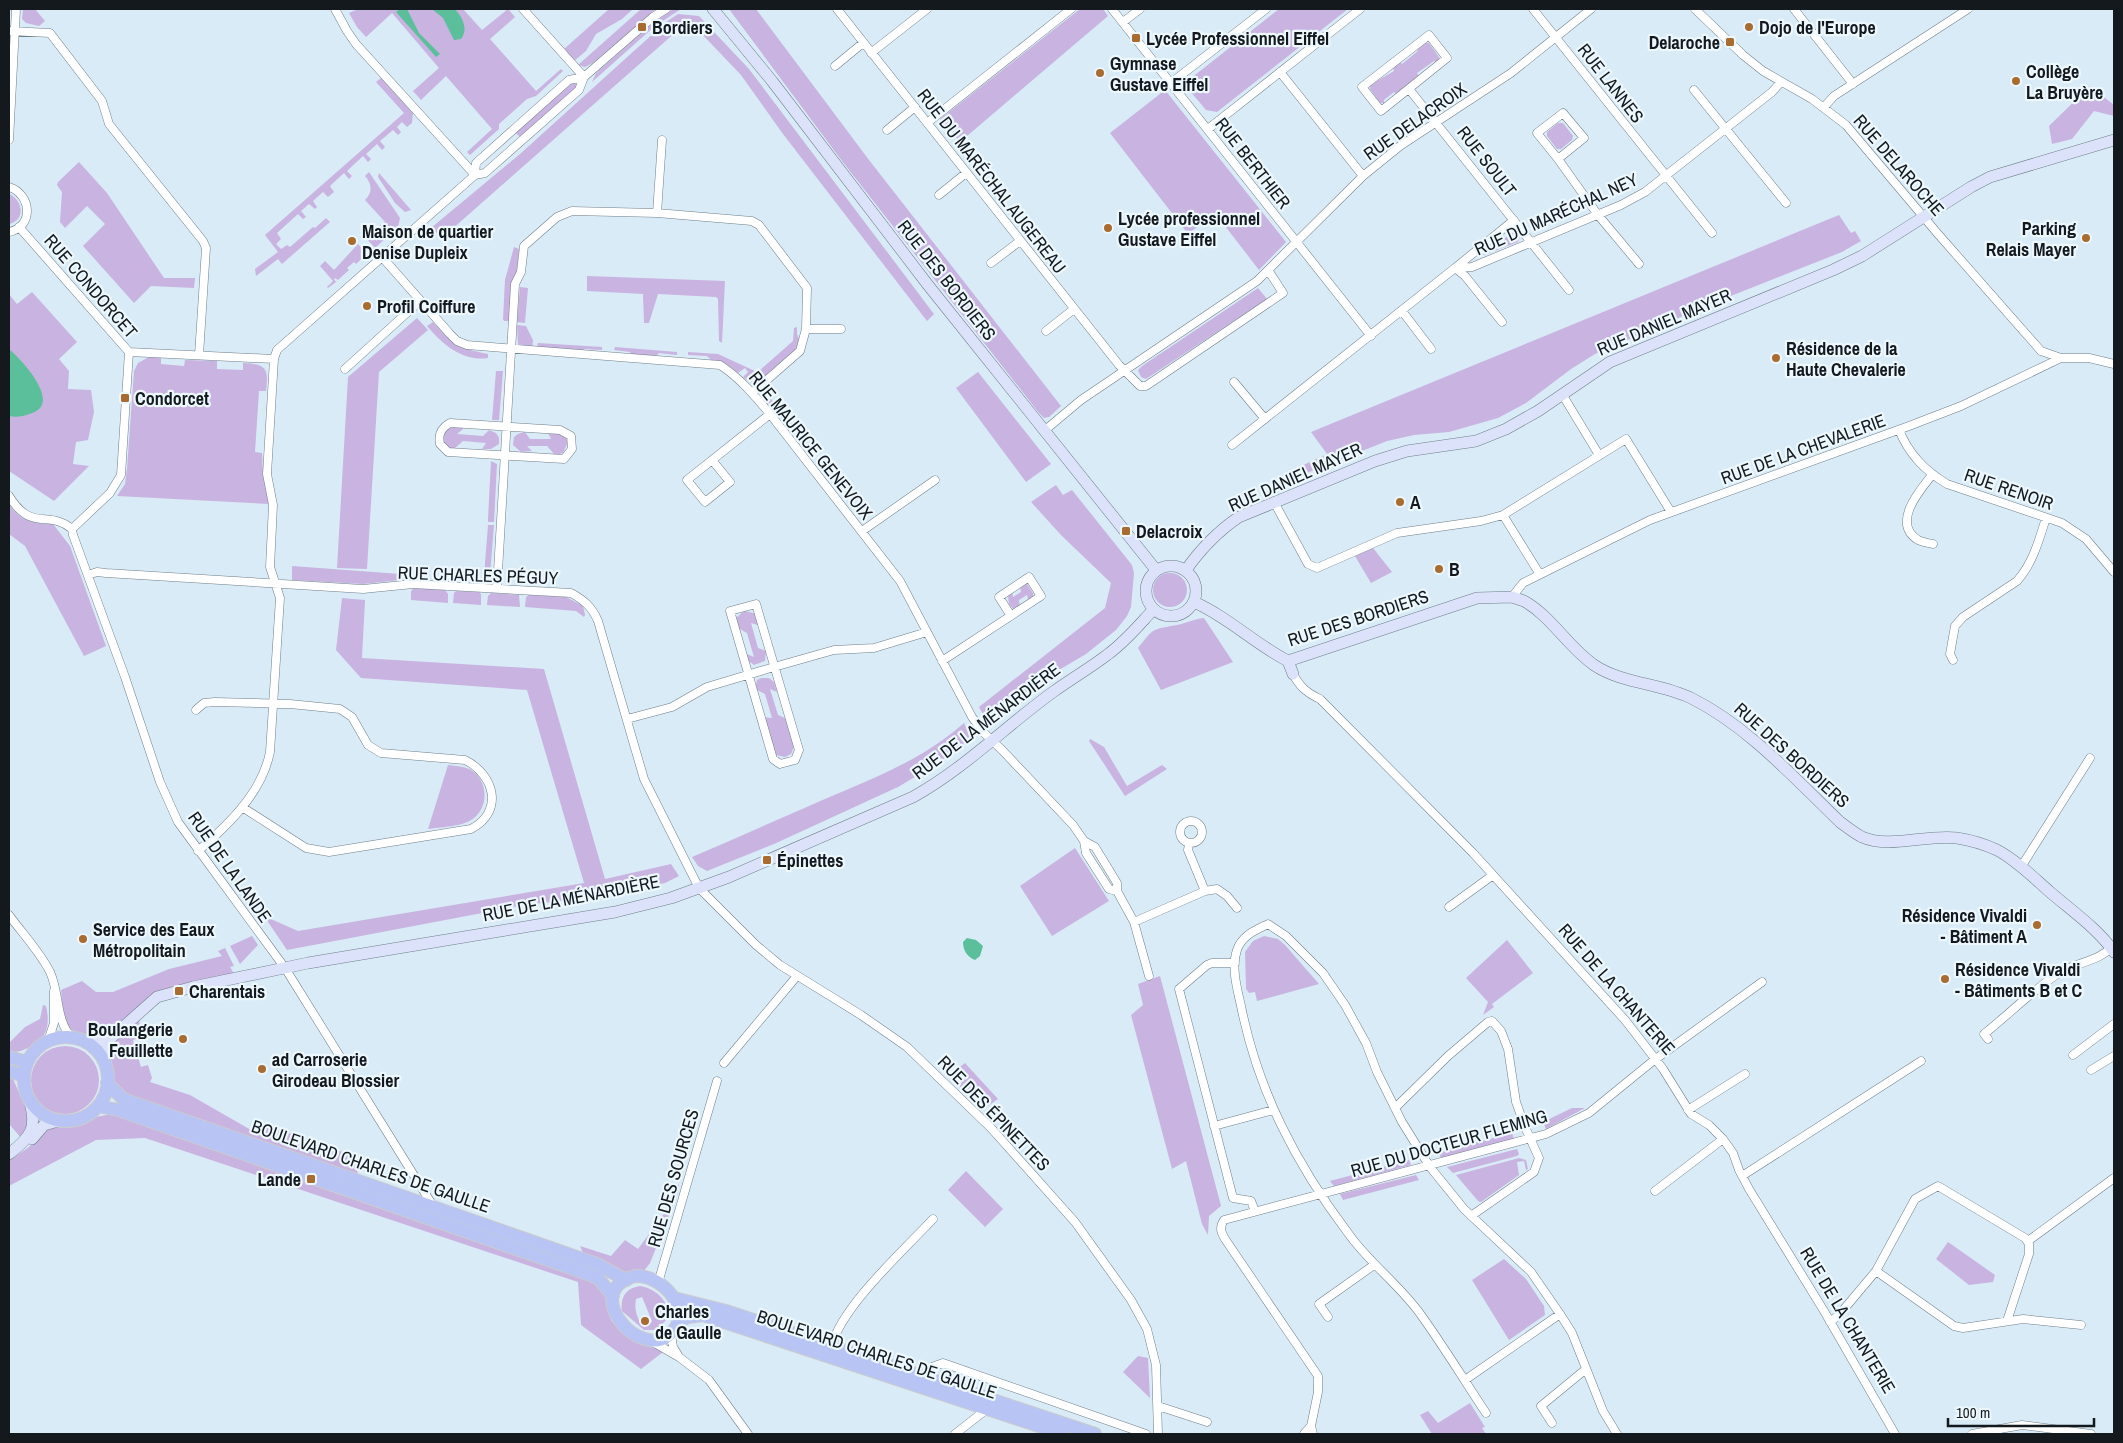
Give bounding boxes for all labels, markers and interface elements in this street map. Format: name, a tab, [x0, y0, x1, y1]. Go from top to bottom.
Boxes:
place label: Bordiers	[652, 15, 713, 40]
place label: Dojo de l'Europe	[1759, 15, 1876, 40]
marker: Bordiers	[636, 21, 648, 33]
marker: Dojo de l'Europe	[1743, 21, 1755, 33]
place label: Lycée Professionnel Eiffel	[1146, 26, 1329, 51]
place label: Delaroche	[1649, 30, 1720, 55]
marker: Lycée Professionnel Eiffel	[1130, 32, 1142, 44]
marker: Delaroche	[1724, 36, 1736, 48]
street label: RUE LANNES	[1572, 38, 1650, 128]
place label: Gymnase Gustave Eiffel	[1110, 51, 1208, 97]
place label: Collège La Bruyère	[2026, 59, 2103, 105]
marker: Gymnase Gustave Eiffel	[1094, 67, 1106, 79]
marker: Collège La Bruyère	[2010, 75, 2022, 87]
street label: RUE DELACROIX	[1358, 76, 1472, 166]
street label: RUE DU MARÉCHAL AUGEREAU	[912, 83, 1072, 279]
street label: RUE DELAROCHE	[1848, 109, 1950, 221]
street label: RUE BERTHIER	[1209, 112, 1297, 214]
street label: RUE SOULT	[1451, 120, 1523, 202]
street label: RUE DU MARÉCHAL NEY	[1470, 167, 1642, 261]
place label: Lycée professionnel Gustave Eiffel	[1118, 206, 1260, 252]
street label: RUE DES BORDIERS	[892, 214, 1002, 346]
place label: Parking Relais Mayer	[1986, 216, 2076, 262]
place label: Maison de quartier Denise Dupleix	[362, 219, 493, 265]
marker: Lycée professionnel Gustave Eiffel	[1102, 222, 1114, 234]
street label: RUE CONDORCET	[39, 229, 143, 343]
marker: Parking Relais Mayer	[2080, 232, 2092, 244]
marker: Maison de quartier Denise Dupleix	[346, 235, 358, 247]
street label: RUE DANIEL MAYER	[1593, 282, 1735, 362]
place label: Profil Coiffure	[377, 294, 475, 319]
marker: Profil Coiffure	[361, 300, 373, 312]
place label: Résidence de la Haute Chevalerie	[1786, 336, 1906, 382]
marker: Résidence de la Haute Chevalerie	[1770, 352, 1782, 364]
street label: RUE MAURICE GENEVOIX	[743, 365, 879, 525]
place label: Condorcet	[135, 386, 209, 411]
marker: Condorcet	[119, 392, 131, 404]
street label: RUE DE LA CHEVALERIE	[1717, 408, 1889, 490]
street label: RUE DANIEL MAYER	[1224, 436, 1366, 518]
street label: RUE RENOIR	[1961, 462, 2057, 516]
place label: A	[1410, 490, 1421, 515]
marker: A	[1394, 496, 1406, 508]
place label: Delacroix	[1136, 519, 1203, 544]
marker: Delacroix	[1120, 525, 1132, 537]
place label: B	[1449, 557, 1460, 582]
street label: RUE CHARLES PÉGUY	[397, 560, 559, 590]
marker: B	[1433, 563, 1445, 575]
street label: RUE DES BORDIERS	[1284, 583, 1432, 653]
street label: RUE DE LA MÉNARDIÈRE	[907, 657, 1065, 785]
street label: RUE DES BORDIERS	[1729, 697, 1855, 814]
street label: RUE DE LA LANDE	[182, 806, 278, 928]
place label: Épinettes	[777, 848, 843, 873]
marker: Épinettes	[761, 854, 773, 866]
street label: RUE DE LA MÉNARDIÈRE	[480, 869, 662, 927]
place label: Résidence Vivaldi - Bâtiment A	[1902, 903, 2027, 949]
place label: Service des Eaux Métropolitain	[93, 917, 215, 963]
street label: RUE DE LA CHANTERIE	[1553, 918, 1681, 1060]
marker: Résidence Vivaldi - Bâtiment A	[2031, 919, 2043, 931]
marker: Service des Eaux Métropolitain	[77, 933, 89, 945]
place label: Résidence Vivaldi - Bâtiments B et C	[1955, 957, 2082, 1003]
marker: Résidence Vivaldi - Bâtiments B et C	[1939, 973, 1951, 985]
place label: Charentais	[189, 979, 265, 1004]
marker: Charentais	[173, 985, 185, 997]
place label: Boulangerie Feuillette	[88, 1017, 173, 1063]
marker: Boulangerie Feuillette	[177, 1033, 189, 1045]
place label: ad Carroserie Girodeau Blossier	[272, 1047, 399, 1093]
street label: RUE DES ÉPINETTES	[932, 1050, 1056, 1176]
marker: ad Carroserie Girodeau Blossier	[256, 1063, 268, 1075]
street label: RUE DU DOCTEUR FLEMING	[1348, 1103, 1550, 1183]
street label: RUE DES SOURCES	[641, 1106, 705, 1250]
street label: BOULEVARD CHARLES DE GAULLE	[248, 1113, 494, 1219]
place label: Lande	[258, 1167, 301, 1192]
marker: Lande	[305, 1173, 317, 1185]
street label: RUE DE LA CHANTERIE	[1794, 1242, 1902, 1398]
place label: Charles de Gaulle	[655, 1299, 721, 1345]
street label: BOULEVARD CHARLES DE GAULLE	[754, 1303, 1000, 1405]
marker: Charles de Gaulle	[639, 1315, 651, 1327]
scale bar	[1948, 1396, 2094, 1428]
text: 100 m	[1956, 1402, 1990, 1423]

